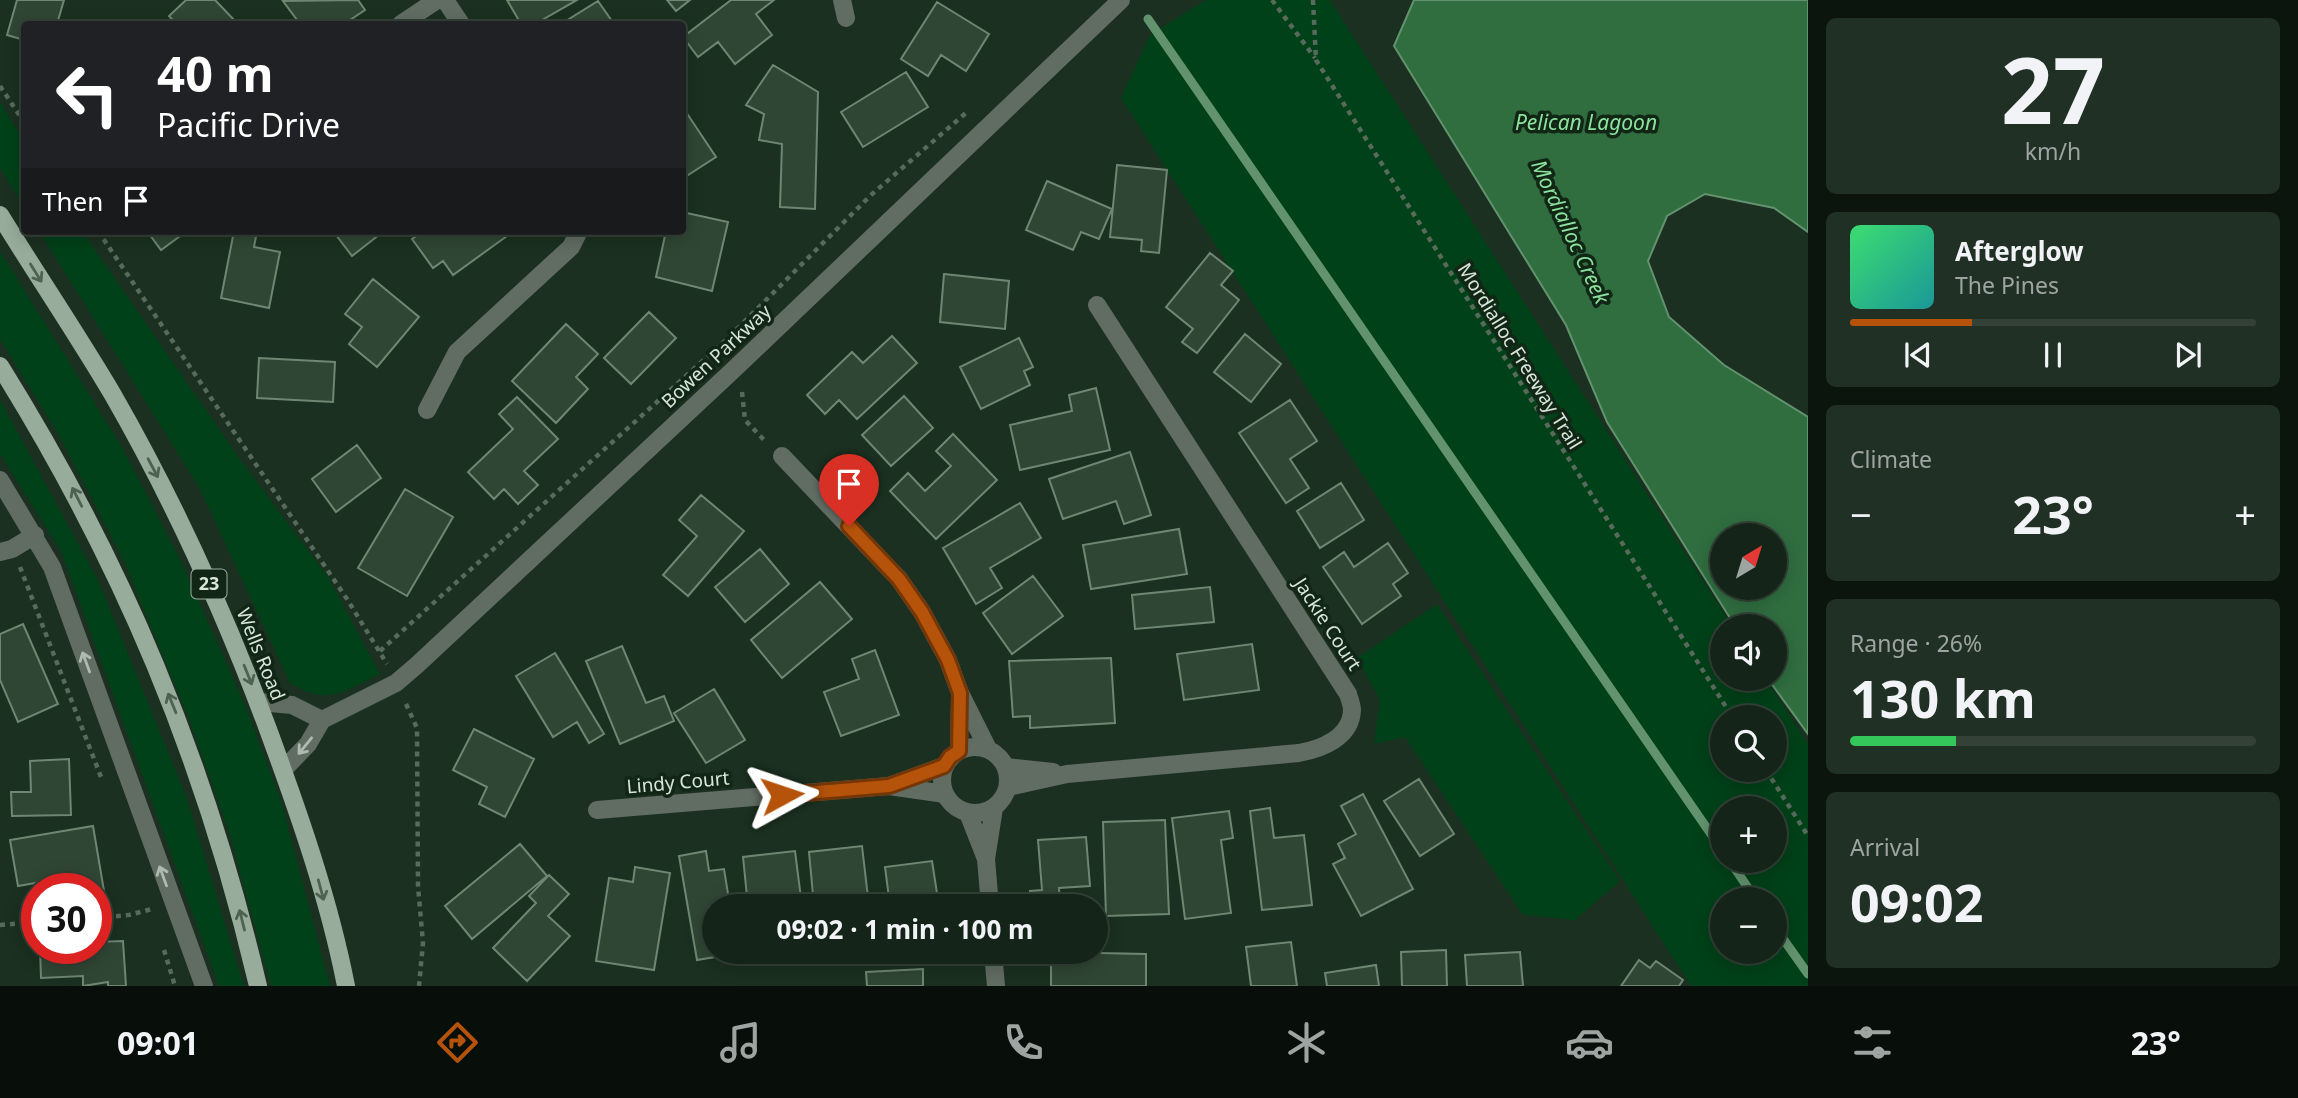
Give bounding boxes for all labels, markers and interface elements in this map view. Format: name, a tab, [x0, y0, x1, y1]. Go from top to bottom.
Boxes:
text: 27	[2001, 27, 2105, 151]
text: 40 m	[157, 40, 274, 106]
icon: left	[42, 49, 133, 140]
text: Pacific Drive	[157, 103, 340, 146]
water label: Pelican Lagoon	[1515, 108, 1657, 136]
text: km/h	[2025, 135, 2081, 167]
water label: Mordialloc Creek	[1525, 155, 1617, 310]
icon: arrive	[117, 182, 155, 220]
text: Then	[42, 183, 103, 219]
text: Afterglow	[1955, 233, 2083, 269]
street label: Mordialloc Freeway Trail	[1452, 258, 1588, 454]
one-way arrow	[28, 263, 43, 282]
text: The Pines	[1955, 269, 2059, 301]
street label: Bowen Parkway	[655, 298, 777, 414]
icon: previous	[1899, 336, 1937, 374]
icon: pause	[2034, 336, 2072, 374]
icon: next	[2169, 336, 2207, 374]
text: Climate	[1850, 443, 1932, 475]
pin	[819, 454, 879, 526]
one-way arrow	[146, 457, 160, 478]
icon: arrive	[830, 465, 868, 503]
text: 23°	[2012, 478, 2094, 549]
one-way arrow	[69, 487, 83, 508]
text: −	[1850, 488, 1872, 540]
text: +	[2234, 488, 2256, 540]
north arrow	[1710, 523, 1787, 600]
map controls	[1710, 523, 1787, 964]
road number: 23	[192, 570, 227, 598]
street label: Jackie Court	[1287, 571, 1368, 675]
street label: Wells Road	[231, 604, 291, 704]
button: sound	[1710, 614, 1787, 691]
text: Range · 26%	[1850, 627, 1982, 659]
one-way arrow	[79, 651, 92, 673]
text: 130 km	[1850, 662, 2036, 733]
one-way arrow	[242, 663, 255, 685]
one-way arrow	[164, 693, 177, 715]
button: search	[1710, 705, 1787, 782]
one-way arrow	[297, 736, 312, 754]
position arrow	[745, 758, 819, 832]
street label: Lindy Court	[626, 765, 731, 799]
button: +	[1710, 796, 1787, 873]
text: Arrival	[1850, 831, 1920, 863]
one-way arrow	[156, 866, 169, 888]
text: 09:02	[1850, 866, 1984, 937]
speed limit sign: 30	[21, 873, 112, 964]
one-way arrow	[315, 878, 328, 901]
button: −	[1710, 887, 1787, 964]
one-way arrow	[235, 909, 248, 932]
text: 09:02 · 1 min · 100 m	[777, 911, 1033, 947]
icon: directions	[433, 1018, 482, 1067]
icon: music	[716, 1018, 765, 1067]
icon: phone	[999, 1018, 1048, 1067]
icon: climate	[1282, 1018, 1331, 1067]
icon: car	[1565, 1018, 1614, 1067]
icon: filters	[1848, 1018, 1897, 1067]
text: 09:01	[117, 1021, 199, 1064]
text: 23°	[2131, 1021, 2181, 1064]

